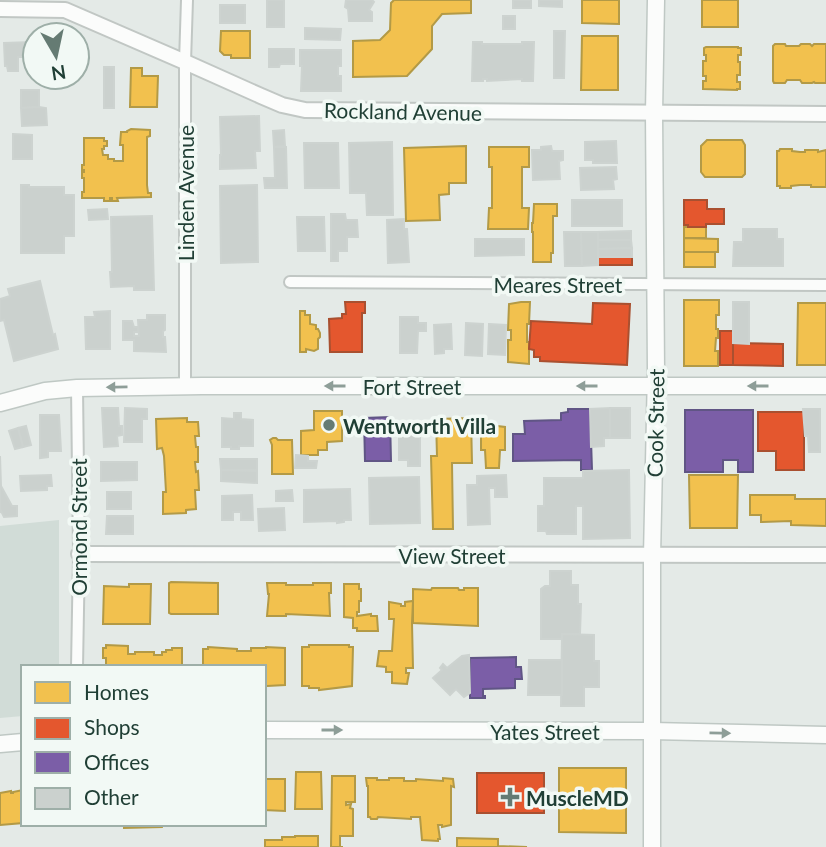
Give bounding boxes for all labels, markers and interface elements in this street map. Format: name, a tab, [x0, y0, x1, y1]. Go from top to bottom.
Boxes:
north arrow	[21, 21, 91, 91]
text: N	[50, 61, 68, 86]
street label: Rockland Avenue	[324, 97, 482, 125]
street label: Linden Avenue	[173, 125, 198, 261]
street label: Meares Street	[494, 272, 623, 297]
street label: Cook Street	[642, 368, 668, 478]
street label: Fort Street	[363, 374, 462, 399]
one-way arrow	[324, 380, 346, 392]
one-way arrow	[576, 380, 598, 392]
one-way arrow	[747, 380, 769, 392]
one-way arrow	[105, 382, 127, 393]
place label: Wentworth Villa	[343, 413, 496, 438]
marker: Wentworth Villa	[321, 417, 337, 433]
street label: Ormond Street	[66, 458, 91, 596]
street label: View Street	[399, 543, 506, 568]
legend	[21, 665, 266, 826]
text: Homes	[84, 679, 149, 704]
text: Shops	[84, 714, 140, 739]
street label: Yates Street	[490, 719, 600, 744]
one-way arrow	[322, 724, 344, 736]
one-way arrow	[709, 727, 731, 738]
text: Offices	[84, 749, 149, 774]
text: Other	[84, 784, 139, 809]
place label: MuscleMD	[526, 785, 629, 810]
marker: MuscleMD	[500, 787, 520, 807]

